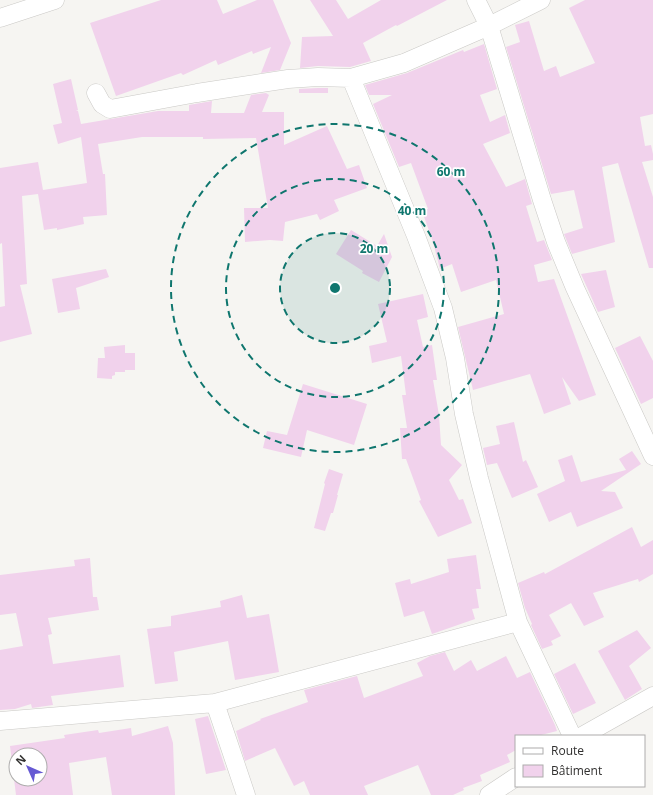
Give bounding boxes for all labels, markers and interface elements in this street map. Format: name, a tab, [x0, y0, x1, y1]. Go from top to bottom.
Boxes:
text: 60 m	[437, 163, 465, 180]
text: 40 m	[398, 202, 426, 219]
text: 20 m	[360, 240, 388, 257]
centre of rings	[328, 281, 342, 295]
legend	[515, 735, 645, 787]
text: Route	[551, 742, 584, 759]
north arrow	[8, 747, 48, 787]
text: N	[12, 751, 29, 768]
text: Bâtiment	[551, 762, 602, 779]

